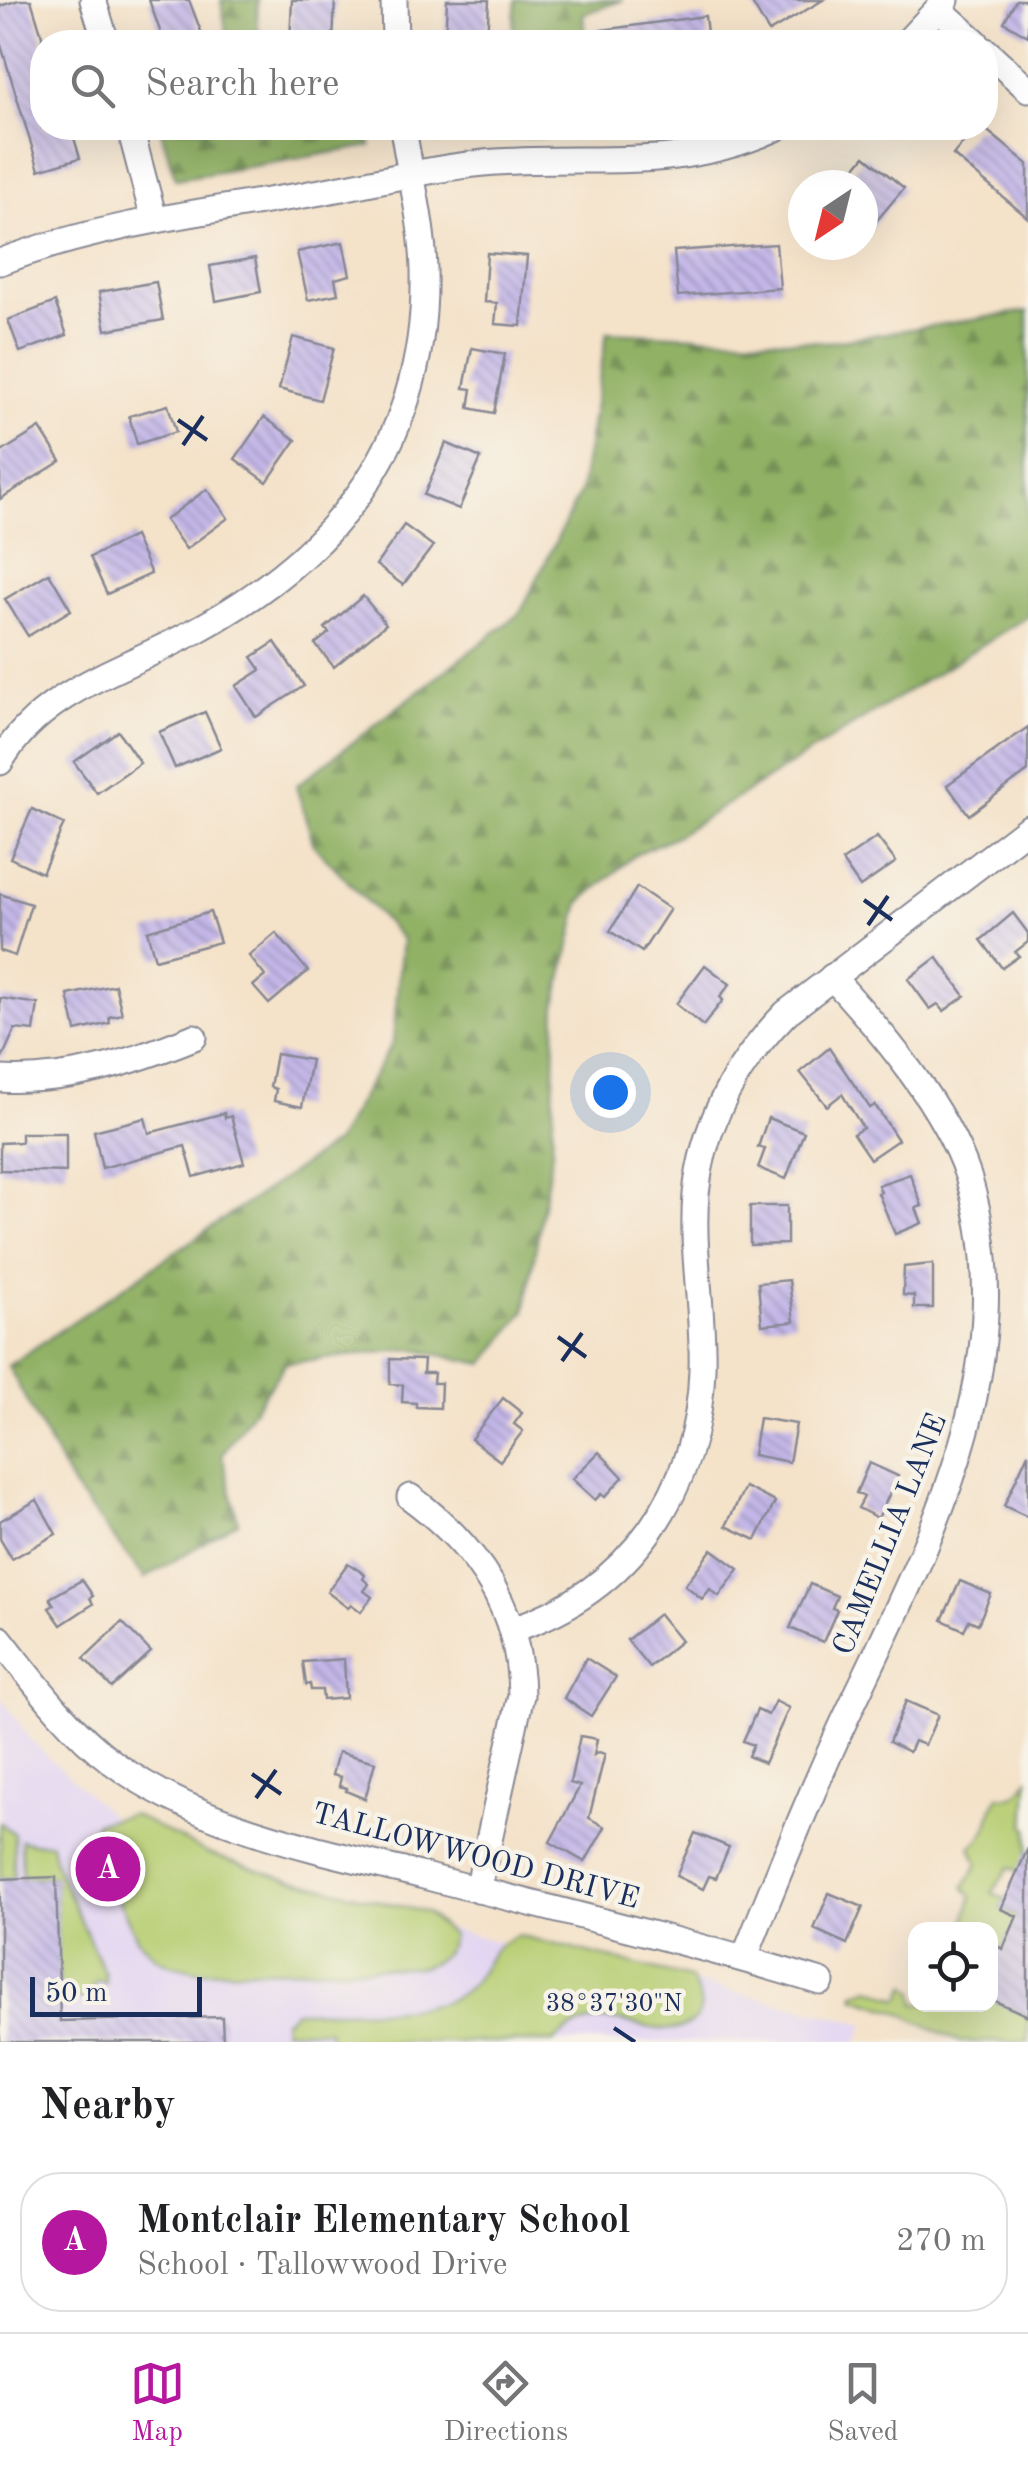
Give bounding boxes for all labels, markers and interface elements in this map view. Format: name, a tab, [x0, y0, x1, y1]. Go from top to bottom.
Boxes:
search box	[30, 30, 998, 140]
icon: search	[65, 58, 120, 113]
text: Search here	[145, 66, 340, 104]
north arrow	[788, 170, 878, 260]
your location	[585, 1067, 636, 1118]
street label: CAMELLIA LANE	[829, 1410, 953, 1660]
street label: TALLOWWOOD DRIVE	[309, 1799, 642, 1915]
pin: A	[76, 1832, 140, 1906]
map controls	[908, 1922, 998, 2012]
button: locate	[908, 1922, 998, 2012]
scale bar	[30, 1972, 202, 2016]
text: 50 m	[45, 1980, 108, 2008]
text: 38°37'30"N	[546, 1992, 682, 2017]
text: Nearby	[40, 2086, 176, 2128]
text: Montclair Elementary School	[137, 2203, 630, 2241]
text: A	[62, 2226, 87, 2258]
text: 270 m	[896, 2226, 986, 2258]
text: School · Tallowwood Drive	[137, 2250, 508, 2282]
tab: Map	[130, 2356, 185, 2451]
tab: Directions	[444, 2356, 568, 2451]
tab: Saved	[827, 2356, 898, 2451]

